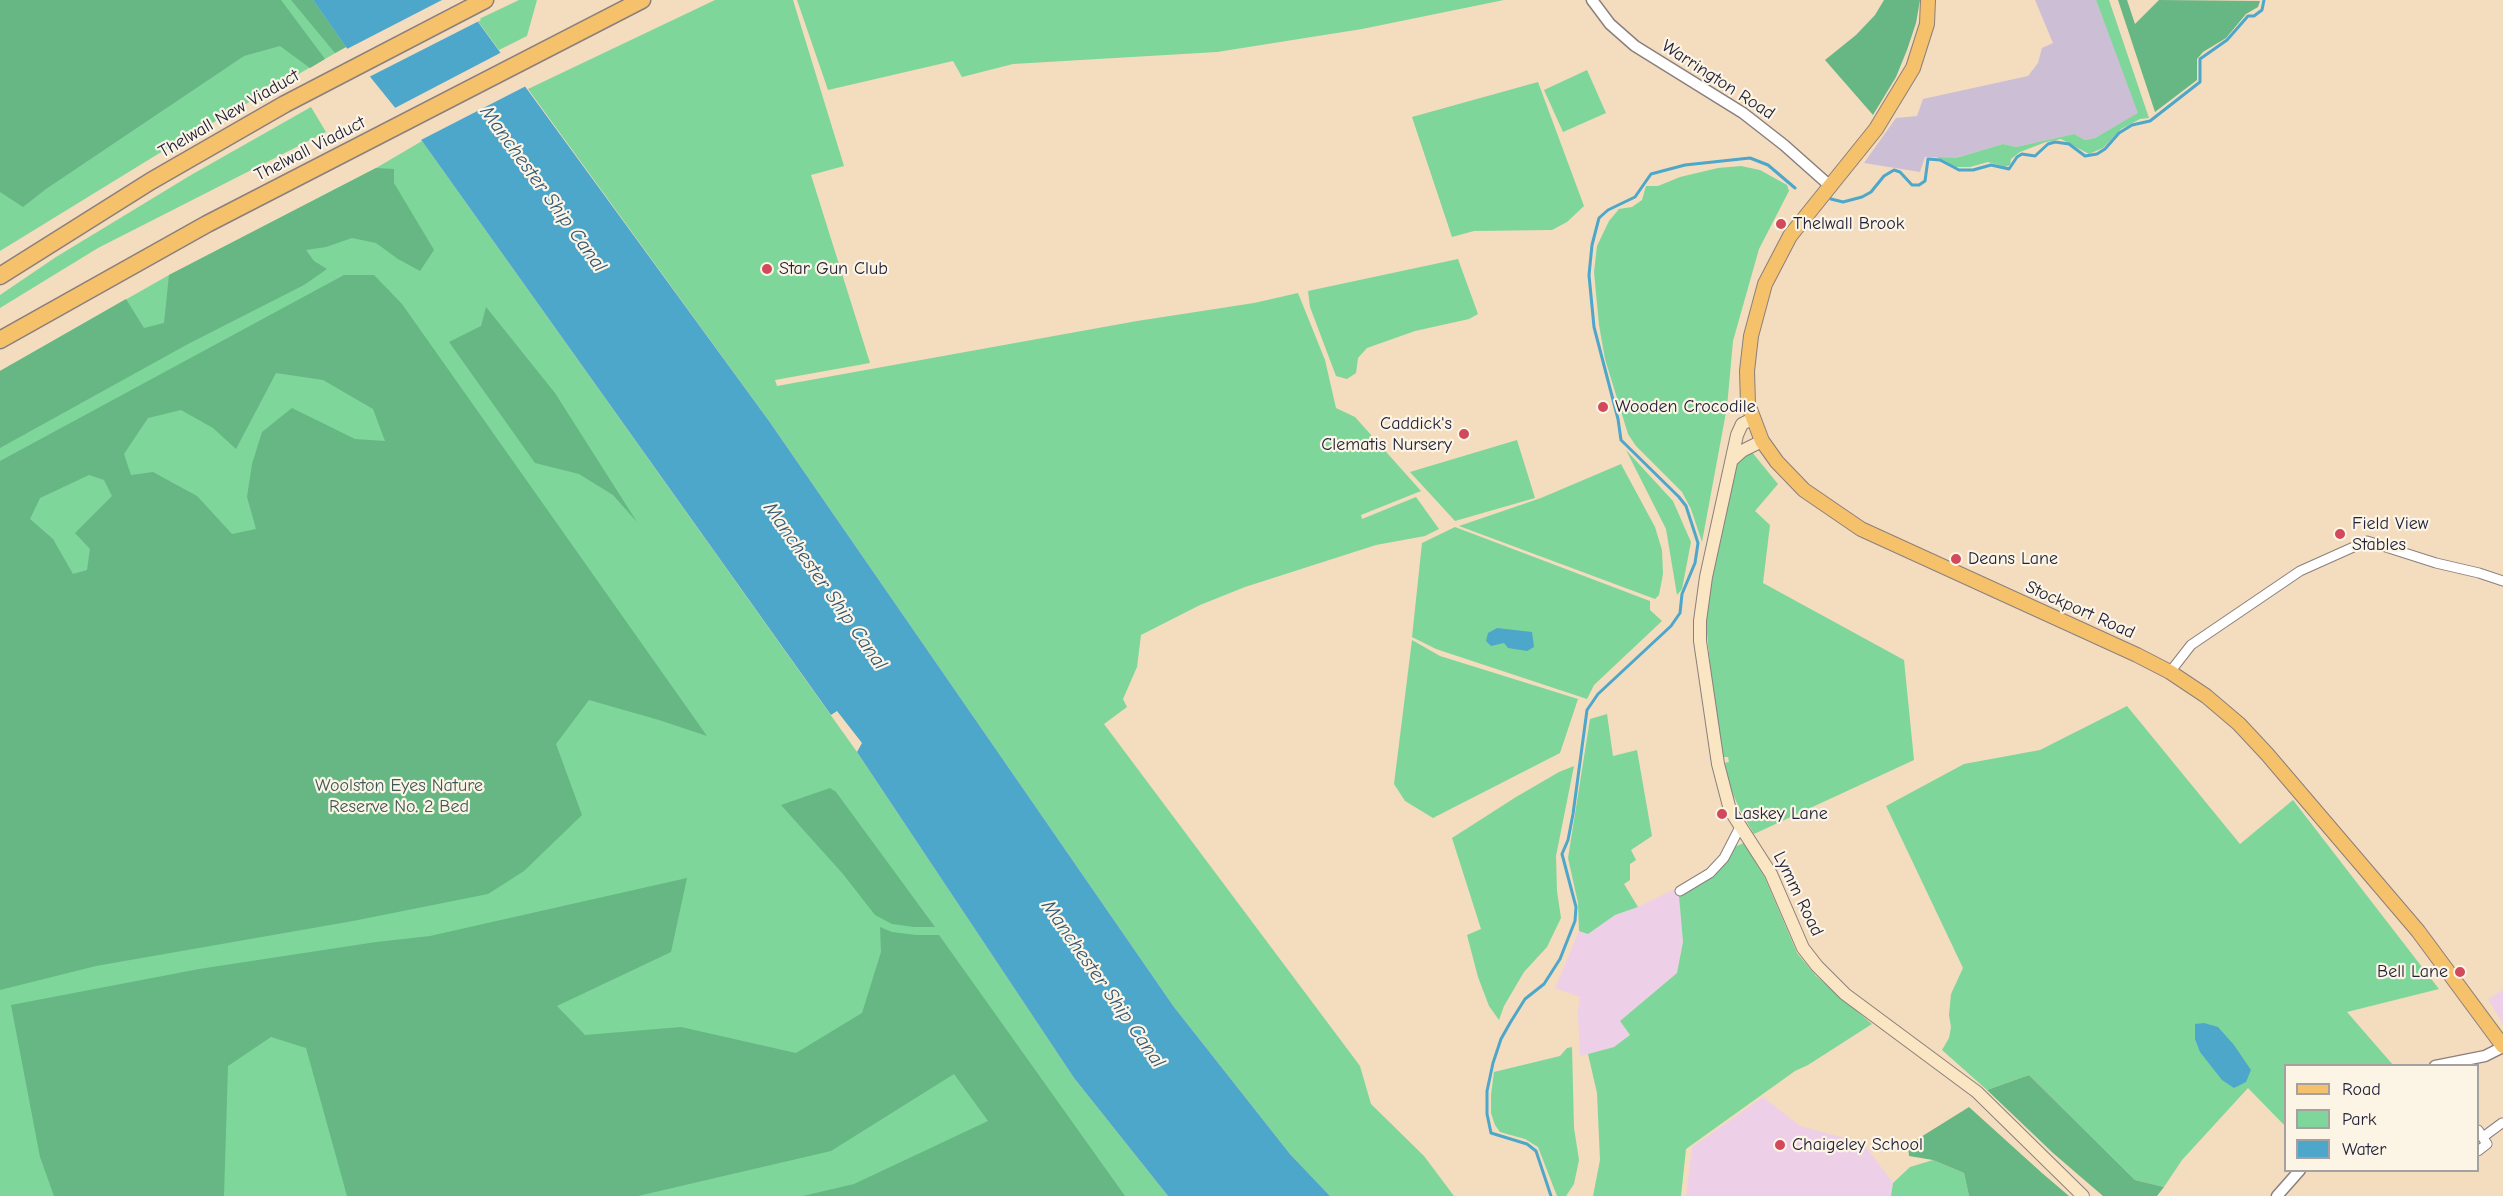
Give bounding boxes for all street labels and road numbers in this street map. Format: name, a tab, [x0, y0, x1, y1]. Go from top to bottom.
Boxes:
street label: Warrington Road	[1657, 35, 1779, 125]
street label: Thelwall New Viaduct	[155, 65, 303, 163]
street label: Thelwall Viaduct	[251, 112, 369, 186]
street label: Stockport Road	[2022, 576, 2138, 644]
street label: Lymm Road	[1768, 848, 1828, 940]

